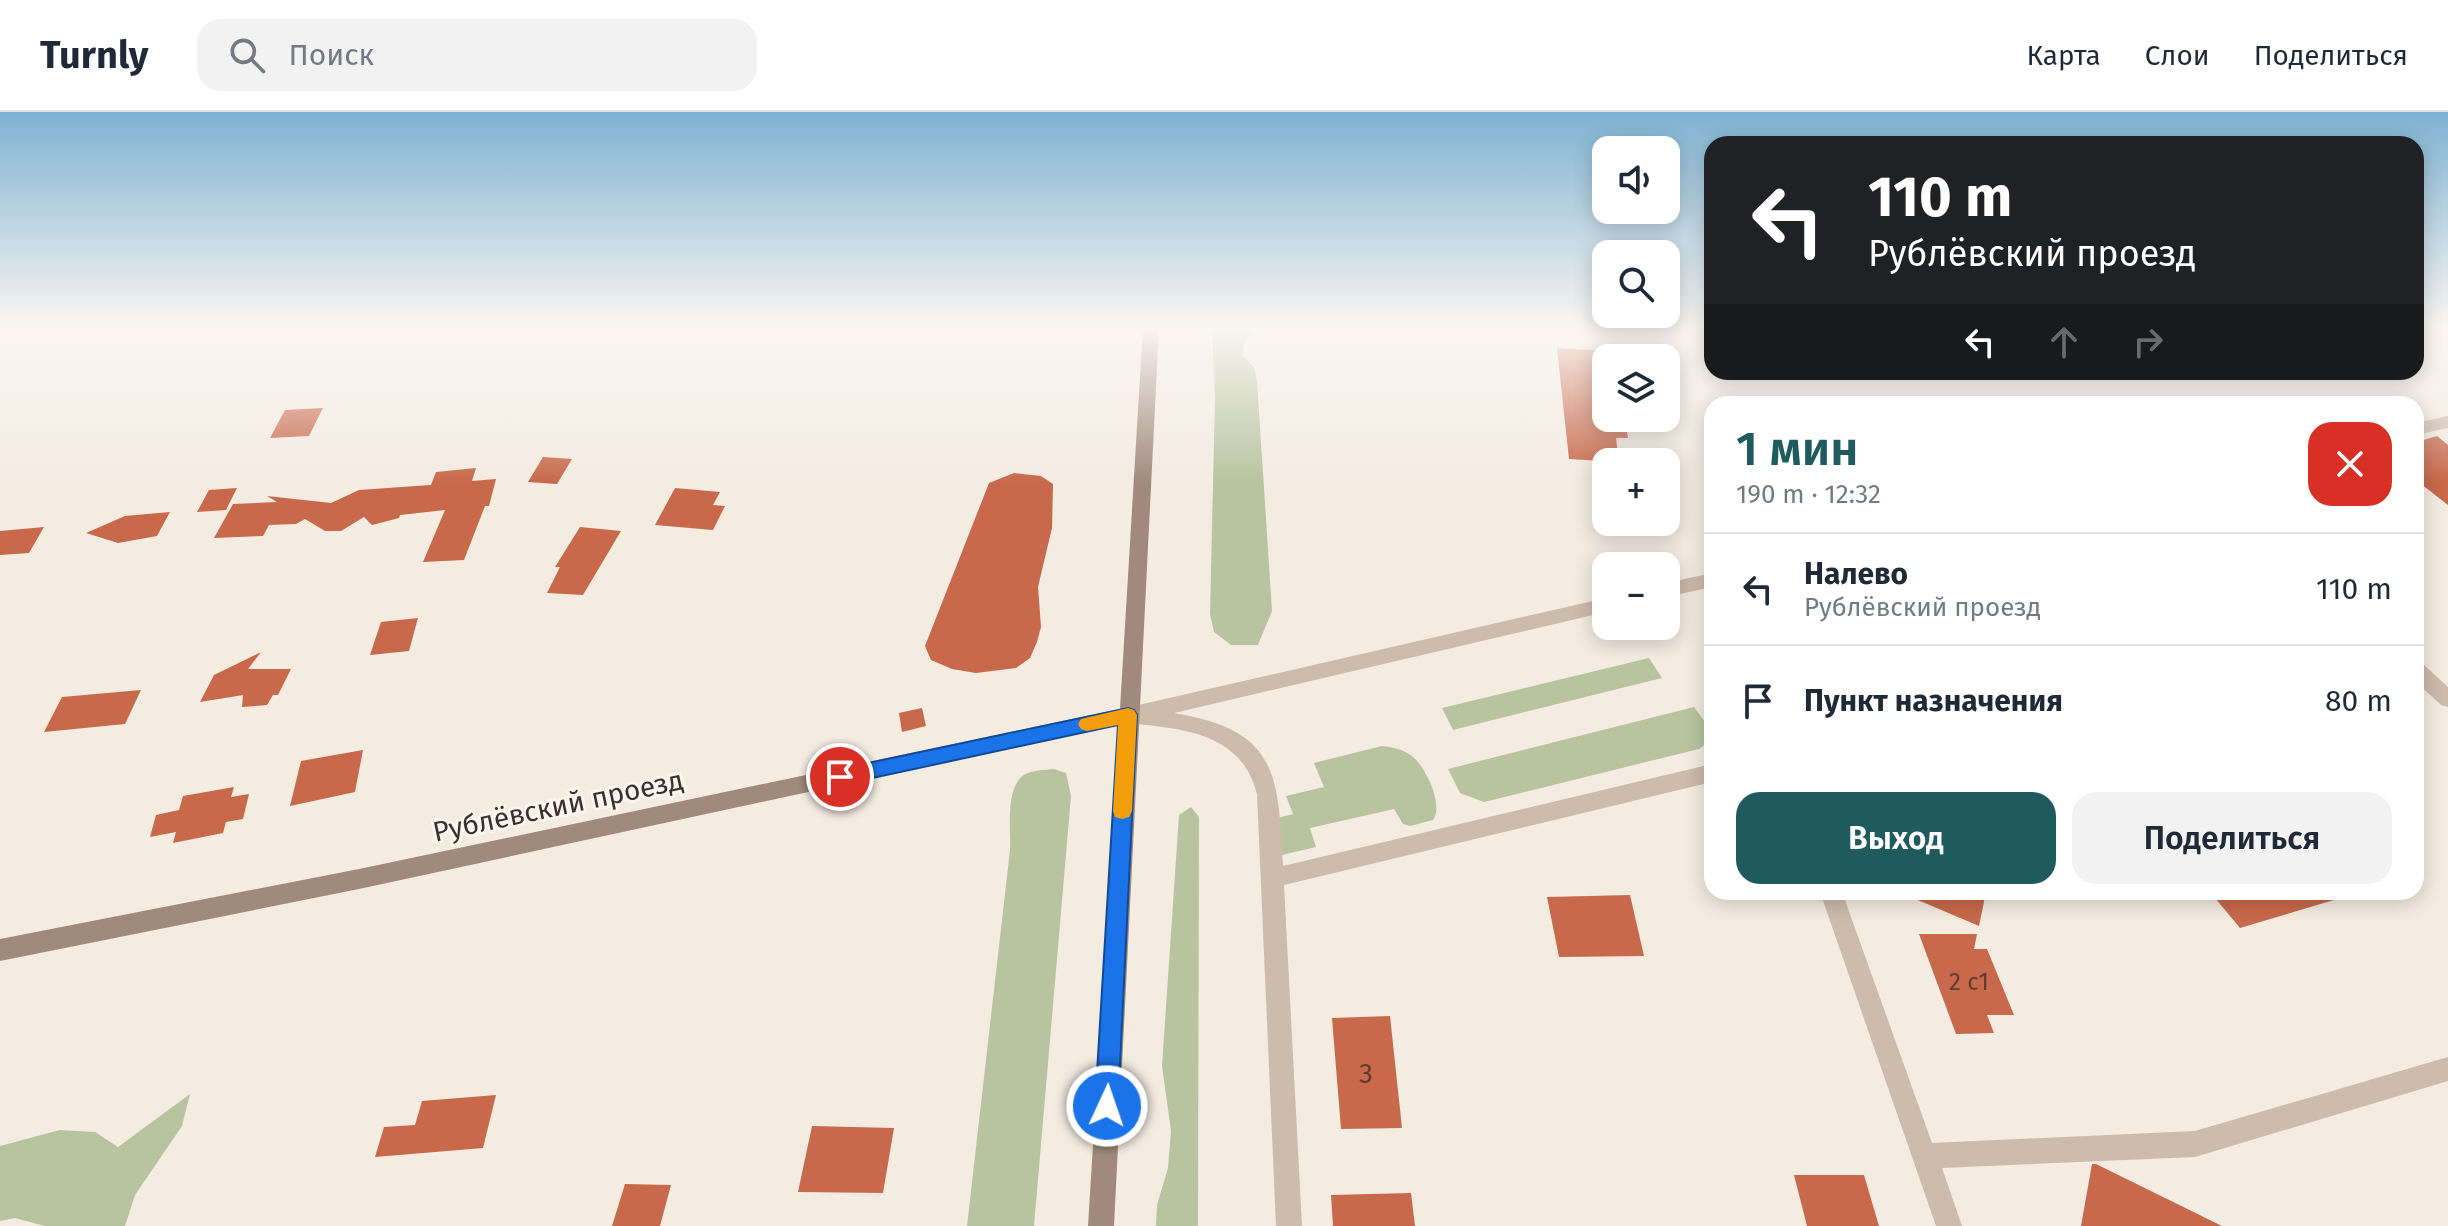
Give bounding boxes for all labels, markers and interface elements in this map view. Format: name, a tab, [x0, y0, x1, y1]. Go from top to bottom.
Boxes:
search box	[197, 19, 757, 91]
text: Turnly	[40, 32, 149, 78]
icon: search	[225, 33, 269, 77]
text: Поиск	[289, 37, 374, 73]
text: Карта	[2026, 39, 2101, 72]
text: Слои	[2145, 39, 2210, 72]
text: Поделиться	[2254, 39, 2408, 72]
map controls	[1592, 136, 1680, 640]
button: sound	[1592, 136, 1680, 224]
text: 110 m	[1868, 164, 2012, 231]
icon: left	[1736, 168, 1840, 272]
text: Рублёвский проезд	[1868, 232, 2196, 276]
button: search	[1592, 240, 1680, 328]
icon: left	[1958, 320, 2002, 364]
icon: ahead	[2042, 320, 2086, 364]
icon: right	[2126, 320, 2170, 364]
button: layers	[1592, 344, 1680, 432]
text: 1 мин	[1736, 420, 1859, 478]
button: close	[2308, 422, 2392, 506]
button: +	[1592, 448, 1680, 536]
text: 190 m · 12:32	[1736, 479, 1881, 510]
button: −	[1592, 552, 1680, 640]
text: Налево	[1804, 556, 1908, 592]
icon: left	[1736, 567, 1780, 611]
text: 110 m	[2316, 571, 2392, 607]
text: Рублёвский проезд	[1804, 592, 2041, 623]
icon: arrive	[1736, 679, 1780, 723]
text: Пункт назначения	[1804, 683, 2063, 719]
text: 80 m	[2325, 683, 2392, 719]
pin	[806, 743, 874, 811]
icon: arrive	[818, 755, 862, 799]
street label: Рублёвский проезд	[430, 763, 686, 849]
button: Выход	[1736, 792, 2056, 884]
button: Поделиться	[2072, 792, 2392, 884]
house number: 2 с1	[1949, 968, 1989, 996]
house number: 3	[1359, 1057, 1373, 1090]
position arrow	[1065, 1064, 1149, 1148]

